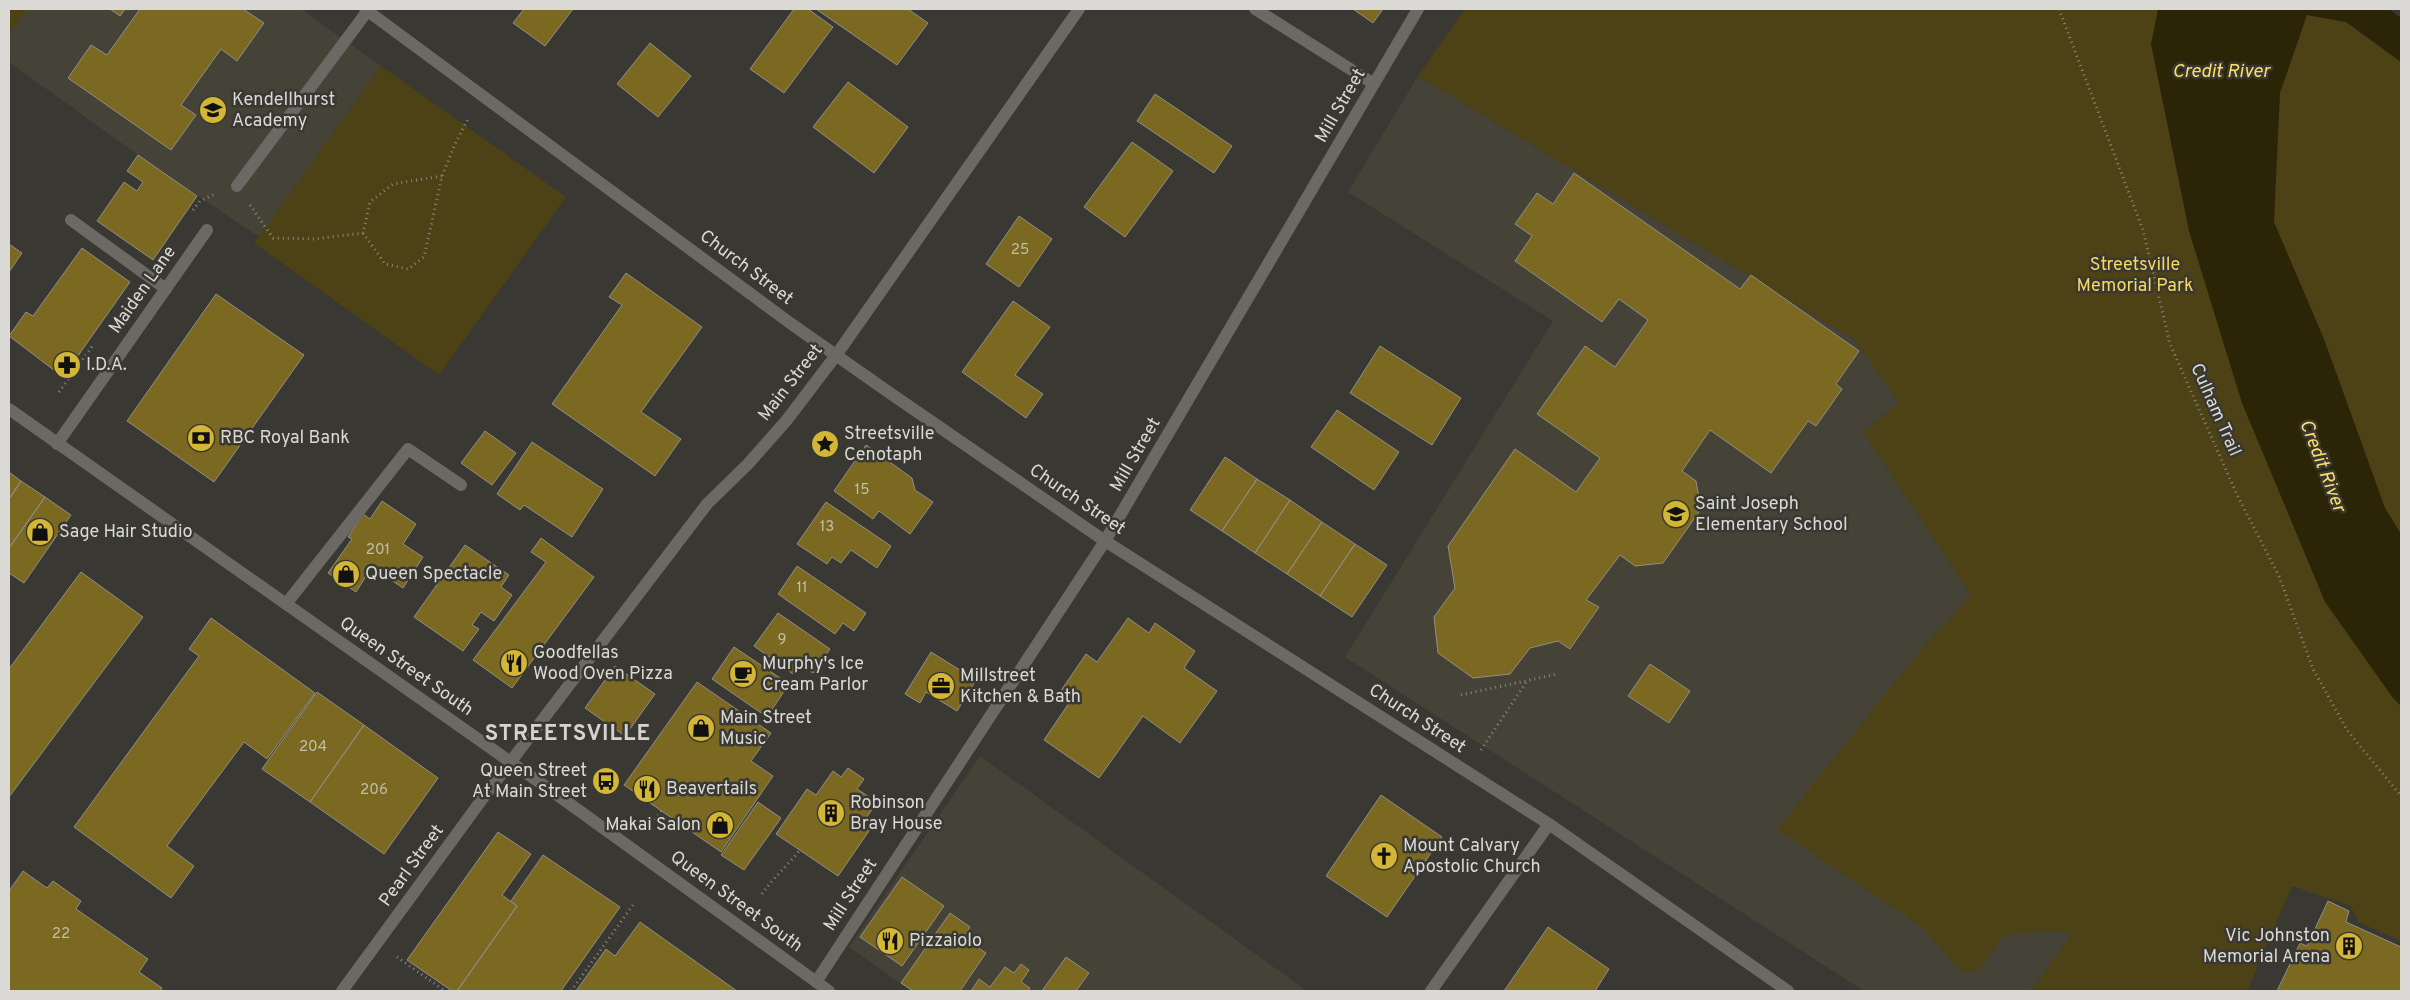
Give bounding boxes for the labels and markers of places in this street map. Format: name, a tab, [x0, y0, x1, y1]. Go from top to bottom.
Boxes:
place label: Kendellhurst Academy	[232, 89, 335, 133]
school or university icon: Kendellhurst Academy	[198, 95, 228, 125]
pharmacy icon: I.D.A.	[52, 350, 82, 380]
place label: I.D.A.	[86, 354, 127, 377]
bank icon: RBC Royal Bank	[186, 423, 216, 453]
place label: Streetsville Cenotaph	[844, 423, 934, 467]
place label: RBC Royal Bank	[220, 427, 350, 450]
place icon: Streetsville Cenotaph	[810, 429, 840, 459]
place label: Saint Joseph Elementary School	[1695, 493, 1848, 537]
school or university icon: Saint Joseph Elementary School	[1661, 499, 1691, 529]
shop icon: Sage Hair Studio	[25, 517, 55, 547]
place label: Sage Hair Studio	[59, 521, 193, 544]
shop icon: Queen Spectacle	[331, 559, 361, 589]
place label: Queen Spectacle	[365, 563, 502, 586]
place label: Goodfellas Wood Oven Pizza	[533, 642, 673, 686]
restaurant icon: Goodfellas Wood Oven Pizza	[499, 648, 529, 678]
place label: Murphy's Ice Cream Parlor	[762, 653, 868, 697]
cafe icon: Murphy's Ice Cream Parlor	[728, 659, 758, 689]
place label: Millstreet Kitchen & Bath	[960, 665, 1081, 709]
office icon: Millstreet Kitchen & Bath	[926, 671, 956, 701]
place label: Main Street Music	[720, 707, 812, 751]
shop icon: Main Street Music	[686, 713, 716, 743]
place label: Queen Street At Main Street	[472, 760, 587, 804]
bus stop icon: Queen Street At Main Street	[591, 766, 621, 796]
restaurant icon: Beavertails	[632, 774, 662, 804]
place label: Beavertails	[666, 778, 757, 801]
place label: Robinson Bray House	[850, 792, 942, 836]
building icon: Robinson Bray House	[816, 798, 846, 828]
shop icon: Makai Salon	[705, 810, 735, 840]
place label: Makai Salon	[605, 814, 701, 837]
place label: Mount Calvary Apostolic Church	[1403, 835, 1541, 879]
church icon: Mount Calvary Apostolic Church	[1369, 841, 1399, 871]
place label: Vic Johnston Memorial Arena	[2203, 925, 2330, 969]
restaurant icon: Pizzaiolo	[875, 926, 905, 956]
place label: Pizzaiolo	[909, 930, 982, 953]
building icon: Vic Johnston Memorial Arena	[2334, 931, 2364, 961]

